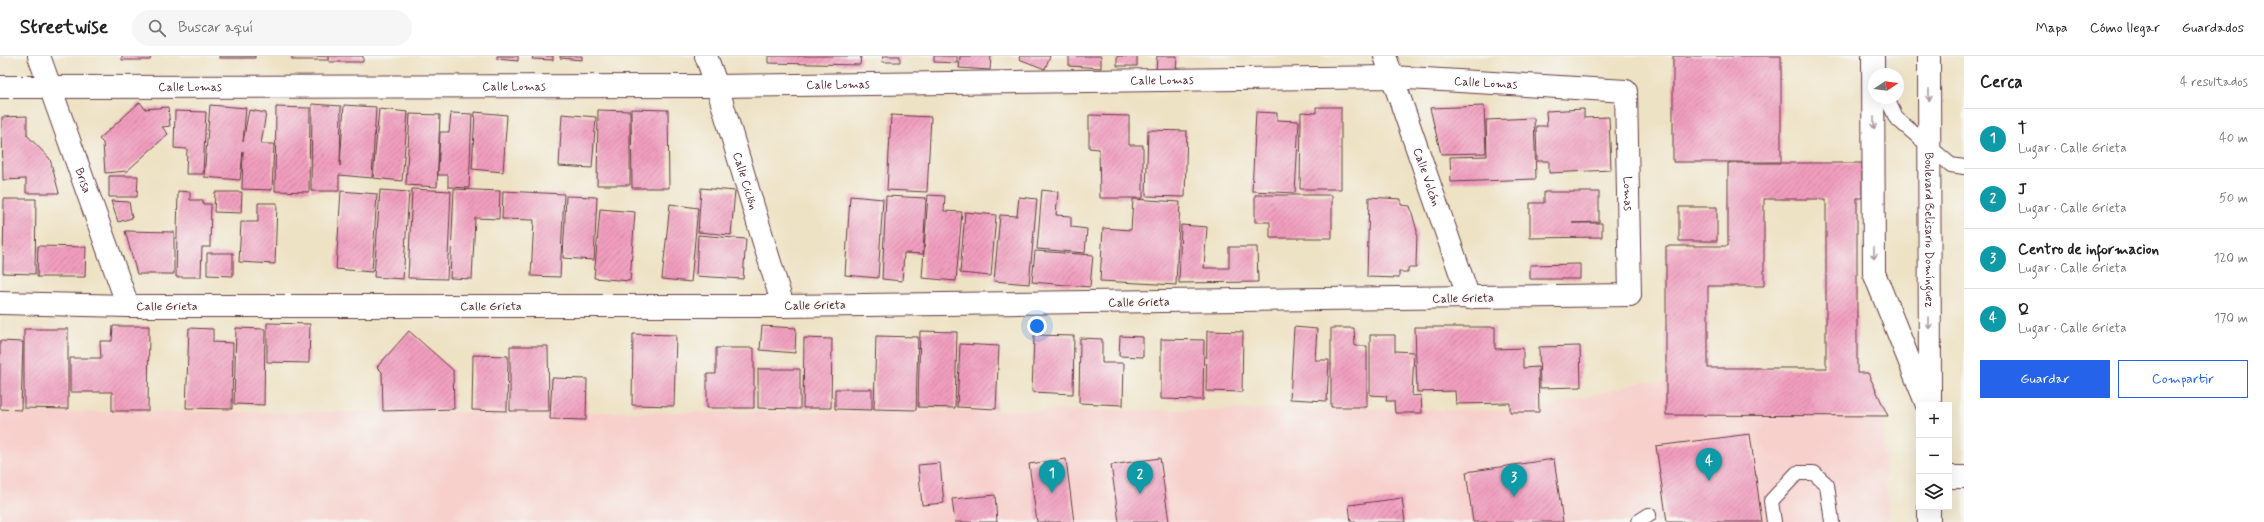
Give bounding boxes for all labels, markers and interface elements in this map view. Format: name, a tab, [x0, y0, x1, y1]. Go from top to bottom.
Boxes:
search box	[132, 10, 412, 46]
text: Streetwise	[20, 15, 108, 40]
icon: search	[146, 17, 168, 39]
text: Buscar aquí	[178, 18, 253, 38]
text: Mapa	[2036, 19, 2068, 37]
text: Cómo llegar	[2090, 19, 2160, 37]
text: Guardados	[2182, 19, 2244, 37]
north arrow	[1868, 68, 1904, 104]
text: Cerca	[1980, 71, 2023, 93]
street label: Calle Lomas	[1130, 73, 1194, 89]
street label: Calle Lomas	[1454, 74, 1518, 94]
text: 4 resultados	[2180, 74, 2248, 91]
street label: Calle Lomas	[806, 77, 870, 94]
street label: Calle Lomas	[482, 79, 546, 95]
street label: Calle Lomas	[158, 80, 222, 96]
one-way arrow	[1925, 88, 1933, 101]
one-way arrow	[1870, 116, 1878, 129]
text: T	[2018, 120, 2027, 140]
text: 1	[1990, 130, 1996, 147]
text: 40 m	[2219, 130, 2248, 147]
text: Lugar · Calle Grieta	[2018, 140, 2127, 157]
street label: Calle Volcán	[1408, 146, 1444, 209]
street label: Calle Ciclón	[728, 150, 761, 212]
street label: Boulevard Belisario Domínguez	[1920, 152, 1937, 308]
street label: Brisa	[70, 166, 94, 196]
street label: Lomas	[1619, 176, 1635, 211]
text: J	[2018, 180, 2027, 200]
text: 2	[1990, 190, 1996, 207]
text: 50 m	[2219, 190, 2248, 207]
text: Lugar · Calle Grieta	[2018, 200, 2127, 217]
text: Centro de informacion	[2018, 240, 2159, 260]
one-way arrow	[1870, 246, 1878, 259]
text: 3	[1990, 250, 1996, 267]
text: 120 m	[2214, 250, 2248, 267]
text: Lugar · Calle Grieta	[2018, 260, 2127, 277]
street label: Calle Grieta	[1432, 290, 1494, 308]
street label: Calle Grieta	[1108, 294, 1170, 312]
street label: Calle Grieta	[784, 297, 846, 315]
street label: Calle Grieta	[136, 299, 198, 315]
street label: Calle Grieta	[460, 299, 522, 315]
text: Q	[2018, 300, 2029, 320]
text: 4	[1989, 310, 1997, 327]
text: 170 m	[2214, 310, 2248, 327]
your location	[1027, 316, 1047, 336]
one-way arrow	[1925, 316, 1933, 329]
text: Lugar · Calle Grieta	[2018, 320, 2127, 337]
button: Guardar	[1980, 360, 2110, 398]
button: Compartir	[2118, 360, 2248, 398]
map controls	[1916, 402, 1952, 510]
button: +	[1916, 402, 1952, 438]
button: −	[1916, 438, 1952, 474]
pin: 4	[1696, 448, 1722, 481]
pin: 1	[1039, 460, 1065, 493]
pin: 2	[1127, 461, 1153, 494]
pin: 3	[1501, 464, 1527, 497]
button: layers	[1916, 474, 1952, 510]

